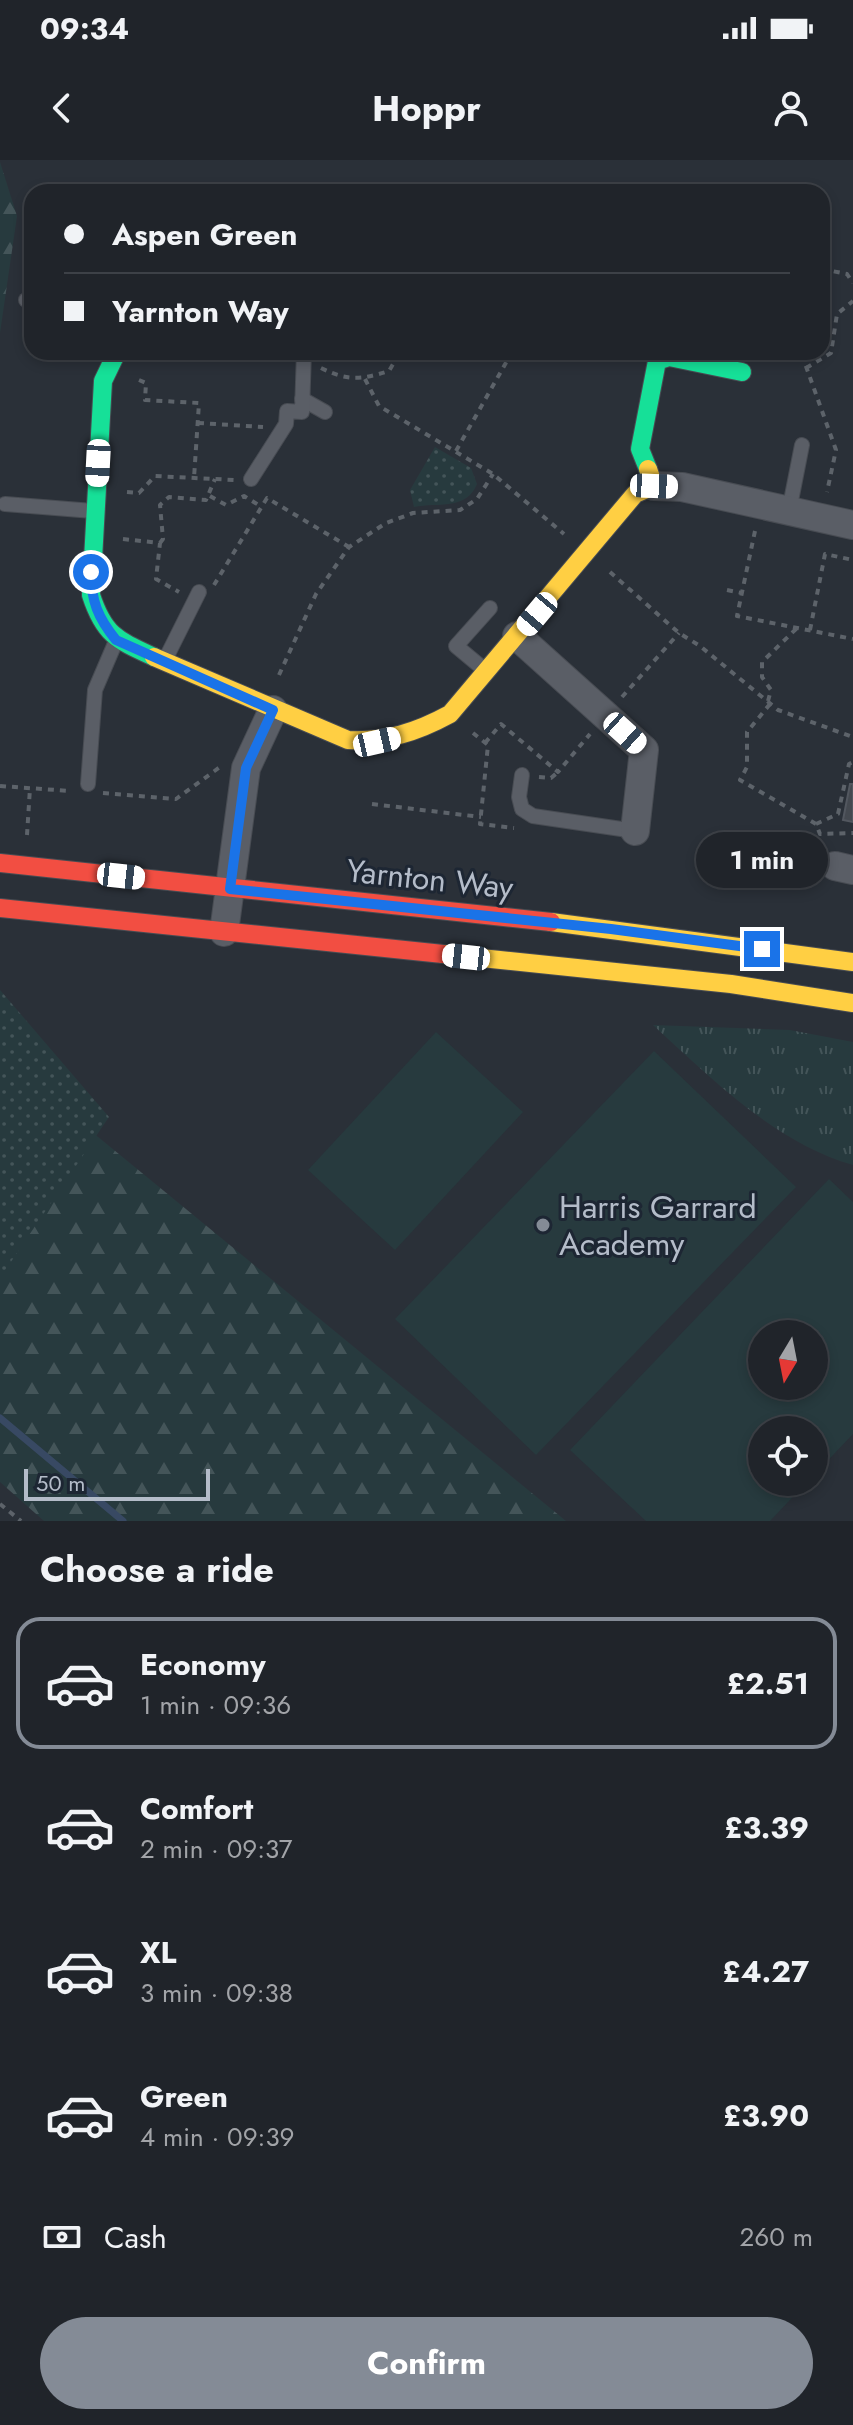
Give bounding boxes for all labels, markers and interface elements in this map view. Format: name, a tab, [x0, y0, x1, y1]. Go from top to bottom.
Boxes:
text: 09:34	[40, 7, 129, 50]
text: Hoppr	[372, 82, 481, 134]
icon: back	[40, 86, 84, 130]
icon: person	[769, 86, 813, 130]
text: Aspen Green	[112, 213, 298, 256]
text: Yarnton Way	[112, 290, 289, 333]
car	[85, 438, 111, 488]
car	[630, 473, 678, 499]
route start	[73, 554, 109, 590]
car	[512, 588, 562, 640]
car	[599, 708, 651, 758]
car	[351, 725, 403, 759]
callout: 1 min	[696, 833, 828, 889]
text: 1 min	[730, 841, 794, 879]
street label: Yarnton Way	[344, 847, 516, 911]
car	[96, 862, 146, 890]
route end	[744, 931, 780, 967]
car	[441, 943, 491, 971]
place label: Harris Garrard Academy	[559, 1184, 757, 1267]
marker: Harris Garrard Academy	[534, 1216, 552, 1234]
north arrow	[748, 1320, 828, 1400]
map controls	[748, 1320, 828, 1496]
button: locate	[748, 1416, 828, 1496]
scale bar	[24, 1465, 210, 1501]
text: 50 m	[36, 1467, 85, 1499]
text: Choose a ride	[40, 1543, 274, 1595]
text: Economy	[140, 1643, 266, 1686]
icon: car	[44, 1647, 116, 1719]
text: £2.51	[727, 1662, 809, 1705]
text: 1 min · 09:36	[140, 1686, 291, 1724]
text: Comfort	[140, 1787, 253, 1830]
icon: car	[44, 1791, 116, 1863]
text: £3.39	[724, 1806, 809, 1849]
text: 2 min · 09:37	[140, 1830, 293, 1868]
text: XL	[140, 1931, 176, 1974]
icon: car	[44, 1935, 116, 2007]
text: £4.27	[722, 1950, 809, 1993]
text: 3 min · 09:38	[140, 1974, 293, 2012]
text: Green	[140, 2075, 228, 2118]
icon: car	[44, 2079, 116, 2151]
text: £3.90	[723, 2094, 809, 2137]
text: 4 min · 09:39	[140, 2118, 295, 2156]
icon: cash	[40, 2215, 84, 2259]
text: Cash	[104, 2216, 167, 2259]
text: 260 m	[740, 2218, 813, 2256]
button: Confirm	[40, 2317, 813, 2409]

